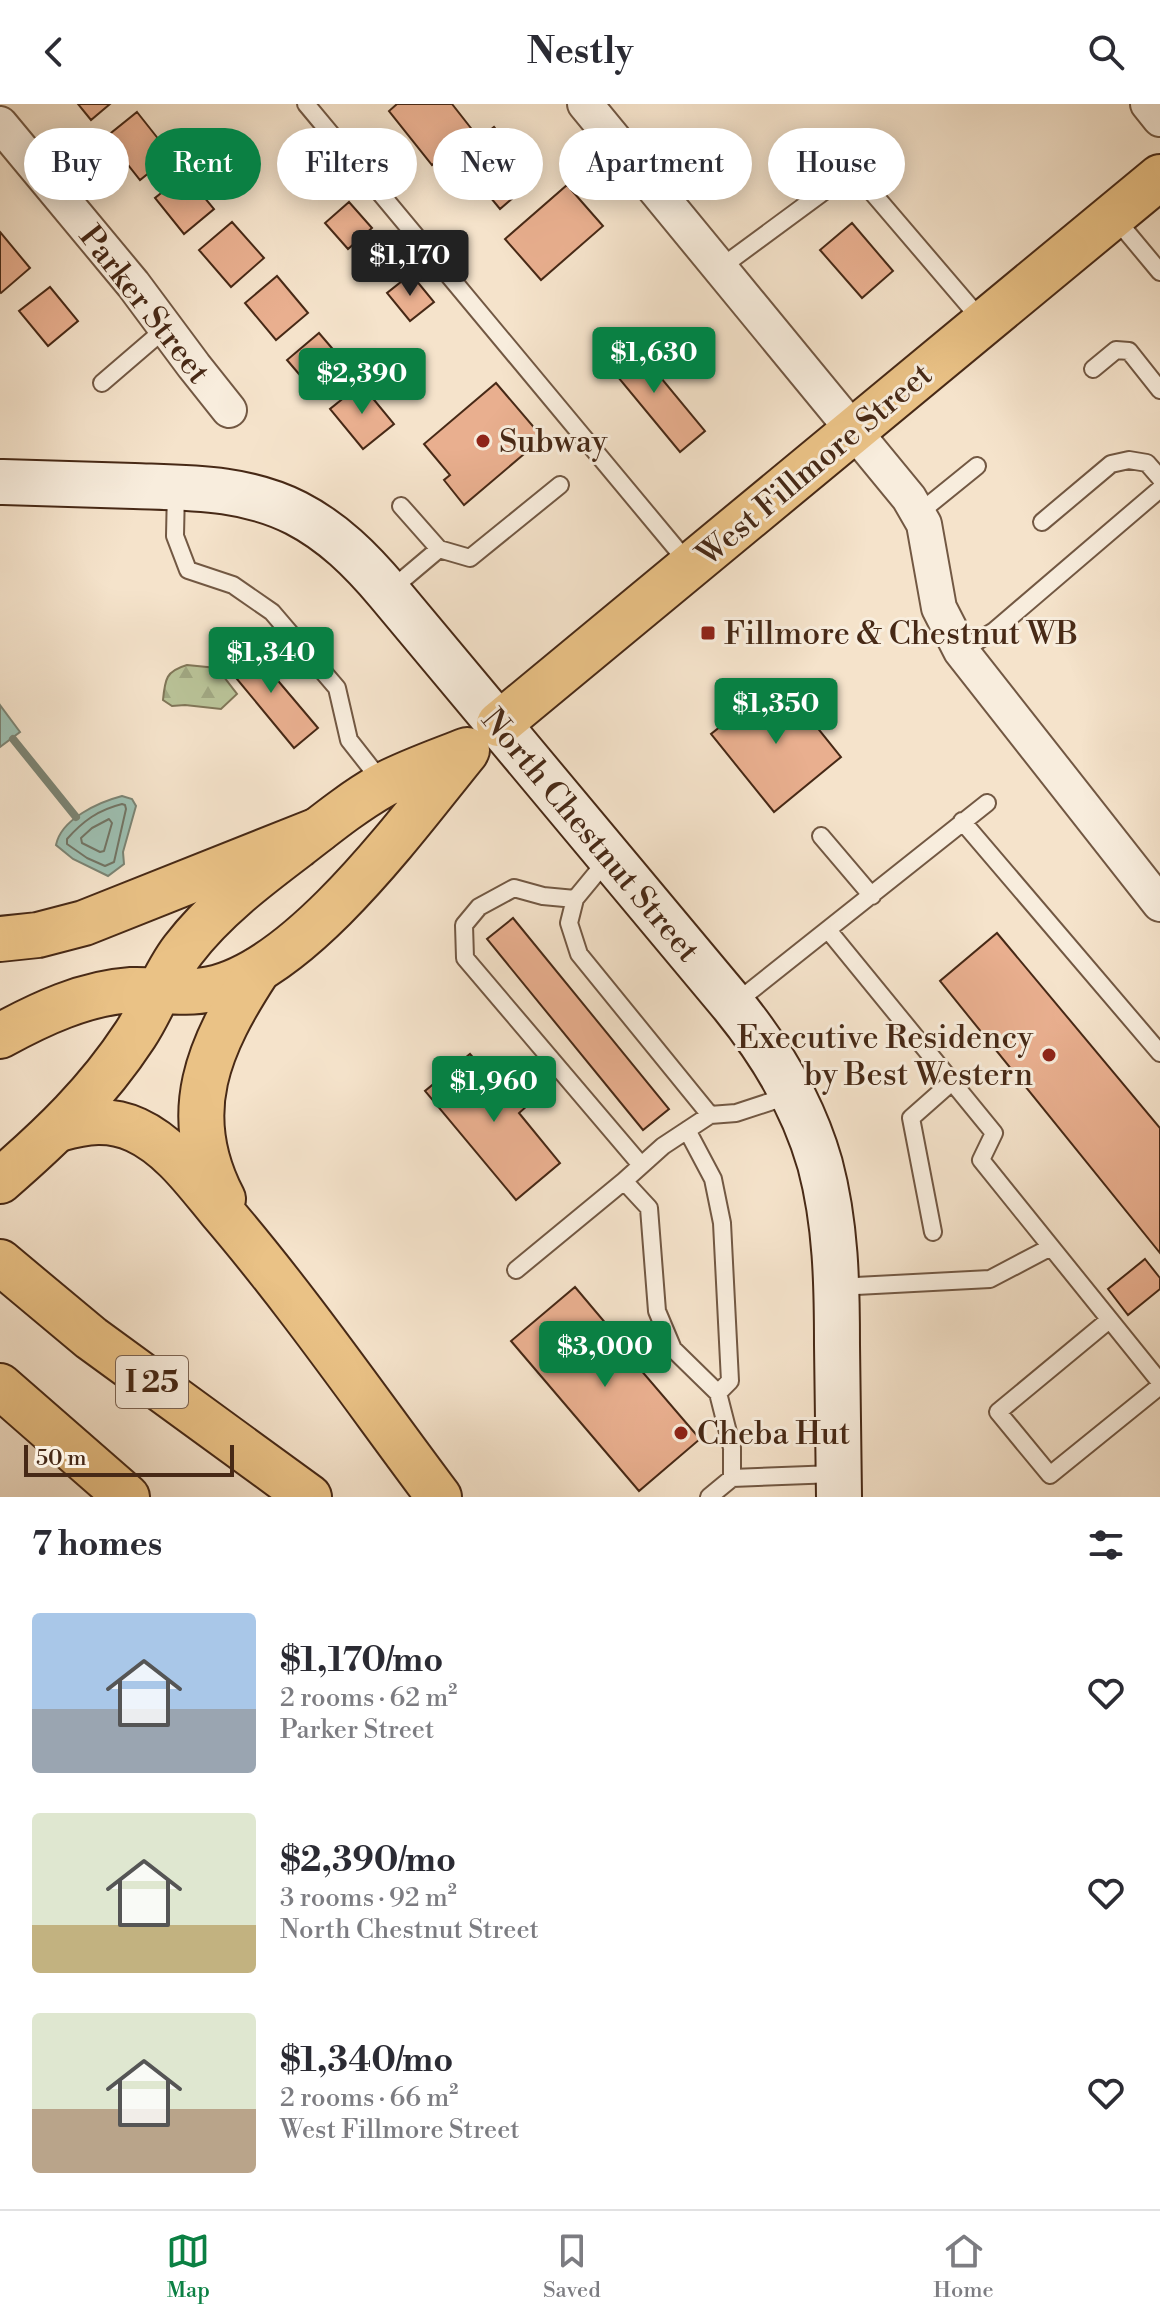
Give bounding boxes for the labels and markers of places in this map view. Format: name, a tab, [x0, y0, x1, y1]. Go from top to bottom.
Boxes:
pin: $1,170	[345, 230, 475, 298]
pin: $1,630	[589, 327, 719, 395]
pin: $2,390	[297, 348, 427, 416]
place label: Subway	[499, 422, 608, 462]
marker: Subway	[474, 432, 492, 450]
place label: Fillmore & Chestnut WB	[724, 614, 1078, 654]
marker: Fillmore & Chestnut WB	[699, 624, 717, 642]
pin: $1,340	[206, 627, 336, 695]
pin: $1,350	[711, 678, 841, 746]
place label: Executive Residency by Best Western	[737, 1018, 1033, 1095]
marker: Executive Residency by Best Western	[1040, 1046, 1058, 1064]
pin: $1,960	[429, 1056, 559, 1124]
pin: $3,000	[540, 1321, 670, 1389]
place label: Cheba Hut	[697, 1414, 850, 1454]
marker: Cheba Hut	[672, 1424, 690, 1442]

